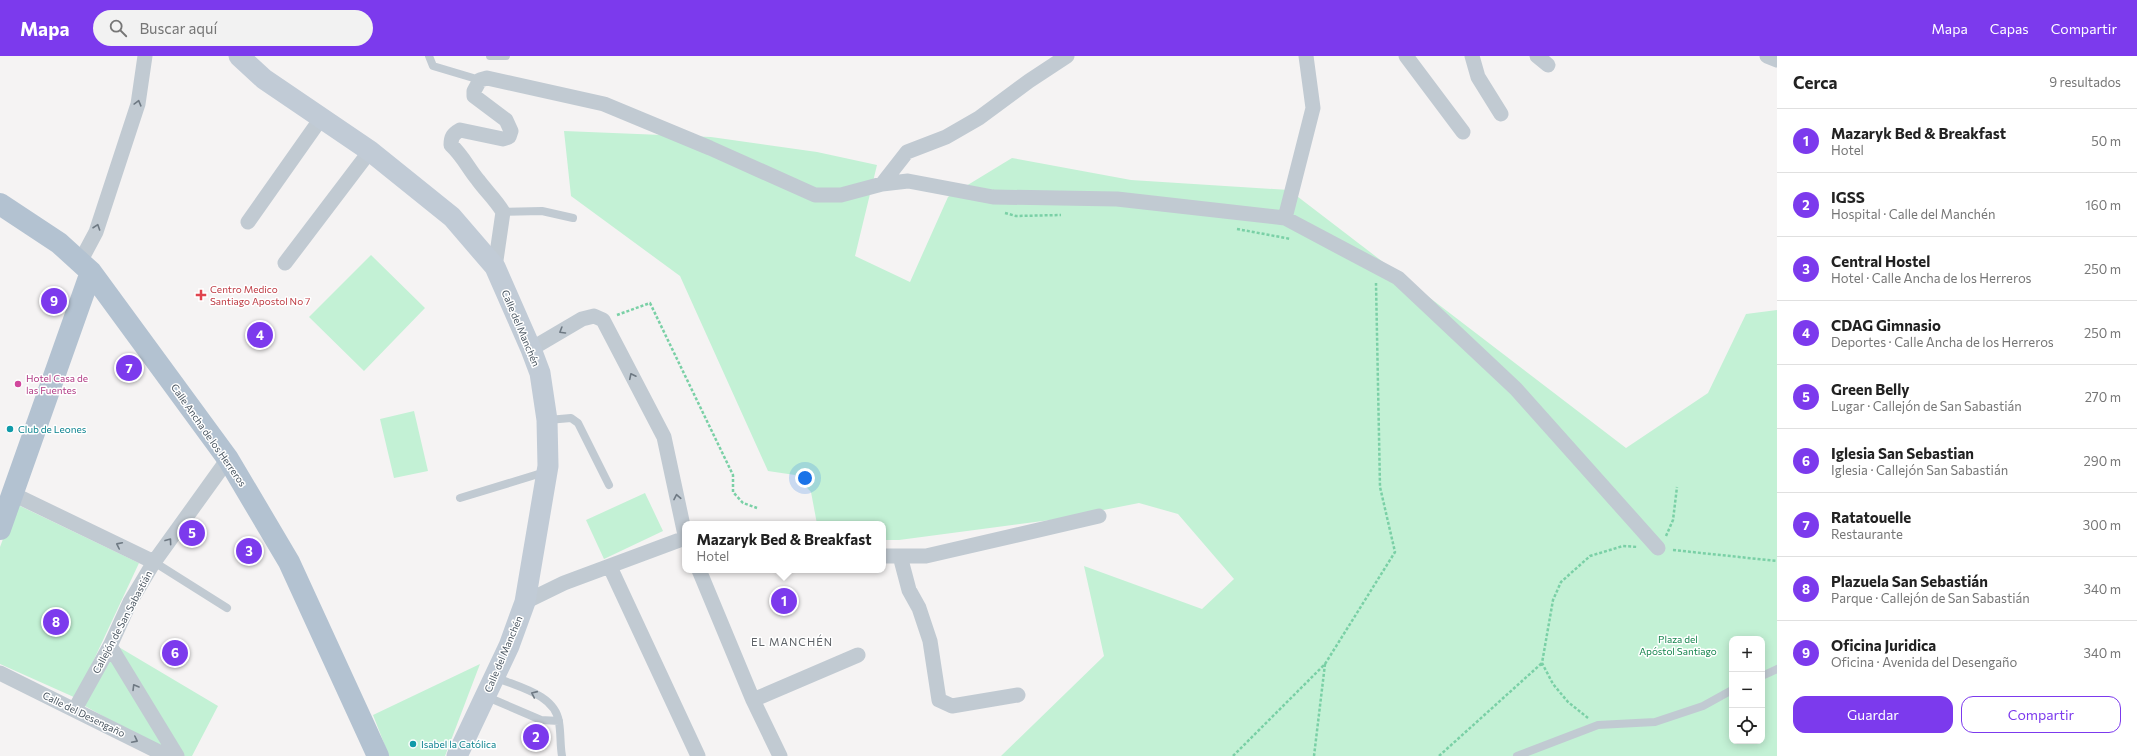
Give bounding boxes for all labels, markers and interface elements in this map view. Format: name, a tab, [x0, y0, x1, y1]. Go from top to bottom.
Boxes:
search box	[93, 10, 373, 46]
text: Mapa	[20, 17, 69, 40]
icon: search	[107, 17, 129, 39]
text: Buscar aquí	[139, 19, 217, 37]
text: Mapa	[1932, 20, 1968, 37]
text: Capas	[1990, 20, 2029, 37]
text: Compartir	[2051, 20, 2117, 37]
text: Cerca	[1793, 72, 1838, 93]
text: 9 resultados	[2049, 74, 2121, 90]
one-way arrow	[133, 100, 142, 107]
text: Mazaryk Bed & Breakfast	[1831, 124, 2006, 142]
text: 1	[1803, 133, 1809, 149]
text: 50 m	[2091, 133, 2121, 149]
text: Hotel	[1831, 142, 1864, 158]
text: IGSS	[1831, 188, 1865, 206]
text: 2	[1802, 197, 1810, 213]
text: 160 m	[2085, 197, 2121, 213]
text: Hospital · Calle del Manchén	[1831, 206, 1995, 222]
one-way arrow	[93, 223, 101, 230]
text: Central Hostel	[1831, 252, 1930, 270]
text: 3	[1802, 261, 1810, 277]
text: 250 m	[2084, 261, 2121, 277]
text: Hotel · Calle Ancha de los Herreros	[1831, 270, 2031, 286]
place label: Centro Medico Santiago Apostol No 7	[210, 283, 310, 307]
pin: 9	[41, 286, 67, 316]
street label: Calle del Manchén	[499, 288, 543, 368]
marker: Centro Medico Santiago Apostol No 7	[195, 289, 207, 301]
text: CDAG Gimnasio	[1831, 316, 1941, 334]
pin: 4	[247, 320, 273, 350]
text: 4	[1802, 325, 1810, 341]
text: 250 m	[2084, 325, 2121, 341]
one-way arrow	[559, 326, 566, 333]
text: Deportes · Calle Ancha de los Herreros	[1831, 334, 2054, 350]
pin: 7	[116, 353, 142, 383]
place label: Hotel Casa de las Fuentes	[26, 372, 88, 396]
one-way arrow	[629, 373, 637, 381]
marker: Hotel Casa de las Fuentes	[13, 379, 23, 389]
text: Green Belly	[1831, 380, 1910, 398]
street label: Calle Ancha de los Herreros	[169, 381, 249, 489]
text: 5	[1802, 389, 1810, 405]
text: 270 m	[2085, 389, 2121, 405]
text: Lugar · Callejón de San Sabastián	[1831, 398, 2022, 414]
place label: Club de Leones	[18, 423, 87, 435]
marker: Club de Leones	[5, 424, 15, 434]
text: Iglesia San Sebastian	[1831, 444, 1974, 462]
text: 6	[1802, 453, 1810, 469]
text: 290 m	[2084, 453, 2121, 469]
text: Iglesia · Callejón San Sabastián	[1831, 462, 2008, 478]
your location	[795, 468, 815, 488]
one-way arrow	[674, 494, 682, 500]
text: Ratatouelle	[1831, 508, 1911, 526]
text: 7	[1802, 517, 1810, 533]
text: 300 m	[2083, 517, 2121, 533]
pin: 5	[179, 518, 205, 548]
popup	[682, 521, 886, 573]
text: Restaurante	[1831, 526, 1903, 542]
text: Mazaryk Bed & Breakfast	[697, 530, 872, 548]
pin: 3	[236, 536, 262, 566]
one-way arrow	[164, 538, 171, 545]
one-way arrow	[116, 542, 123, 550]
text: Hotel	[697, 548, 729, 564]
street label: Callejón de San Sabastián	[90, 569, 154, 675]
text: Plazuela San Sebastián	[1831, 572, 1988, 590]
text: 8	[1802, 581, 1810, 597]
text: 340 m	[2083, 581, 2121, 597]
pin: 1	[771, 586, 797, 616]
text: Parque · Callejón de San Sabastián	[1831, 590, 2030, 606]
pin: 8	[43, 607, 69, 637]
street label: Calle del Manchén	[481, 614, 525, 694]
park label: Plaza del Apóstol Santiago	[1639, 633, 1717, 657]
district label: EL MANCHÉN	[751, 634, 833, 648]
map controls	[1729, 636, 1765, 744]
button: +	[1729, 636, 1765, 672]
text: Oficina Juridica	[1831, 636, 1936, 654]
pin: 6	[162, 638, 188, 668]
text: 9	[1802, 645, 1810, 661]
text: 340 m	[2083, 645, 2121, 661]
text: Oficina · Avenida del Desengaño	[1831, 654, 2017, 670]
button: −	[1729, 672, 1765, 708]
one-way arrow	[132, 684, 139, 691]
street label: Calle del Desengaño	[41, 689, 127, 739]
one-way arrow	[531, 690, 538, 698]
button: Guardar	[1793, 696, 1953, 733]
button: Compartir	[1961, 696, 2121, 733]
button: locate	[1729, 708, 1765, 744]
pin: 2	[523, 722, 549, 752]
one-way arrow	[131, 735, 139, 743]
place label: Isabel la Católica	[421, 738, 496, 750]
marker: Isabel la Católica	[408, 739, 418, 749]

